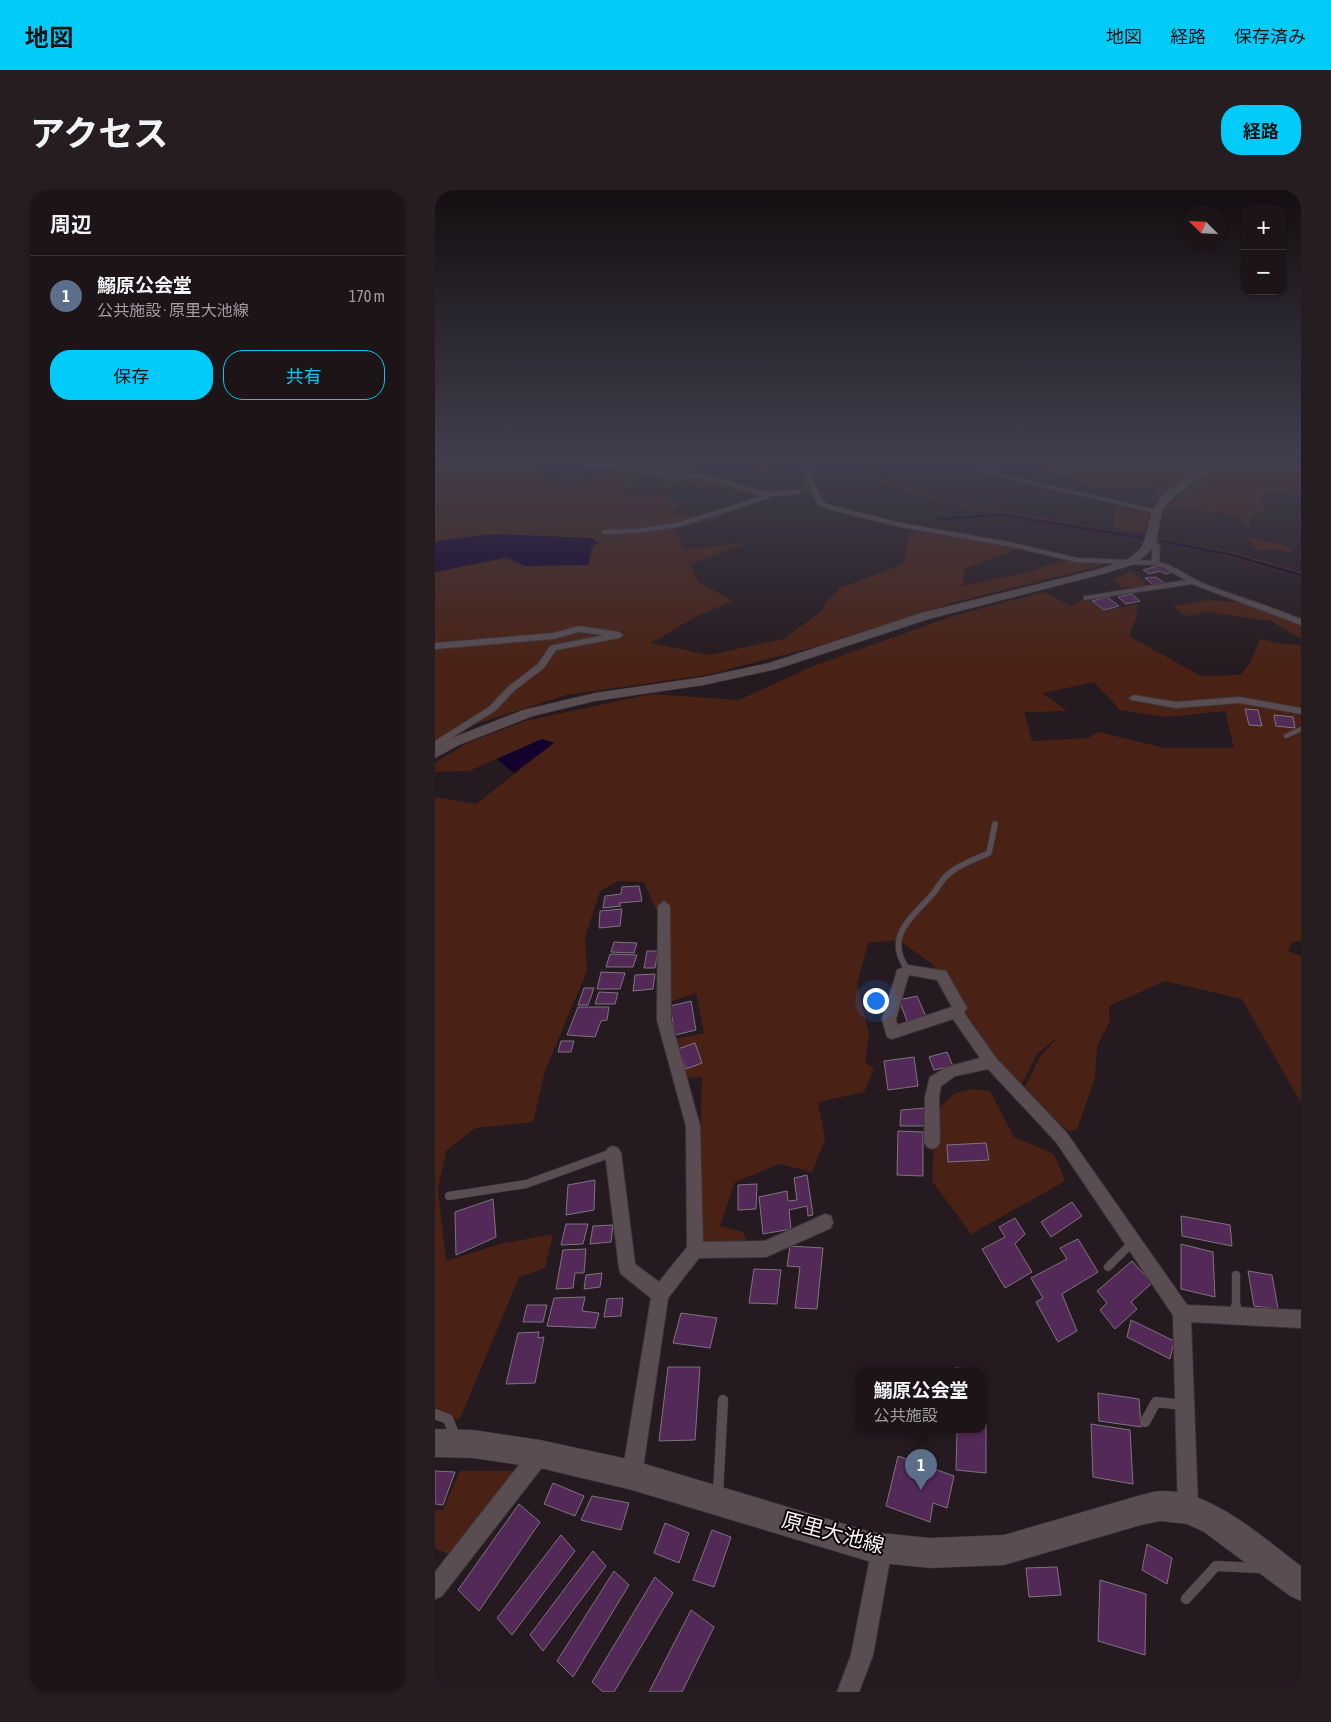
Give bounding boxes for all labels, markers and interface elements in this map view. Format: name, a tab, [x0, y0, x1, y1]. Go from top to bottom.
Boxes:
text: 地図	[25, 24, 73, 51]
text: 地図	[1106, 26, 1142, 47]
text: 経路	[1170, 26, 1206, 47]
text: 保存済み	[1234, 26, 1306, 47]
button: 経路	[1221, 105, 1301, 155]
text: アクセス	[30, 113, 168, 153]
north arrow	[1181, 205, 1226, 250]
map controls	[1241, 205, 1286, 295]
button: +	[1241, 205, 1286, 250]
text: 周辺	[50, 212, 92, 236]
button: −	[1241, 250, 1286, 295]
text: 鰯原公会堂	[97, 274, 192, 296]
text: 1	[62, 287, 70, 305]
text: 170 m	[349, 287, 385, 305]
text: 公共施設 · 原里大池線	[97, 301, 249, 319]
button: 保存	[50, 350, 213, 400]
button: 共有	[223, 350, 385, 400]
your location	[863, 988, 889, 1014]
popup	[856, 1368, 986, 1433]
text: 鰯原公会堂	[873, 1379, 969, 1401]
text: 公共施設	[873, 1406, 938, 1424]
pin: 1	[905, 1449, 937, 1490]
street label: 原里大池線	[779, 1507, 887, 1557]

